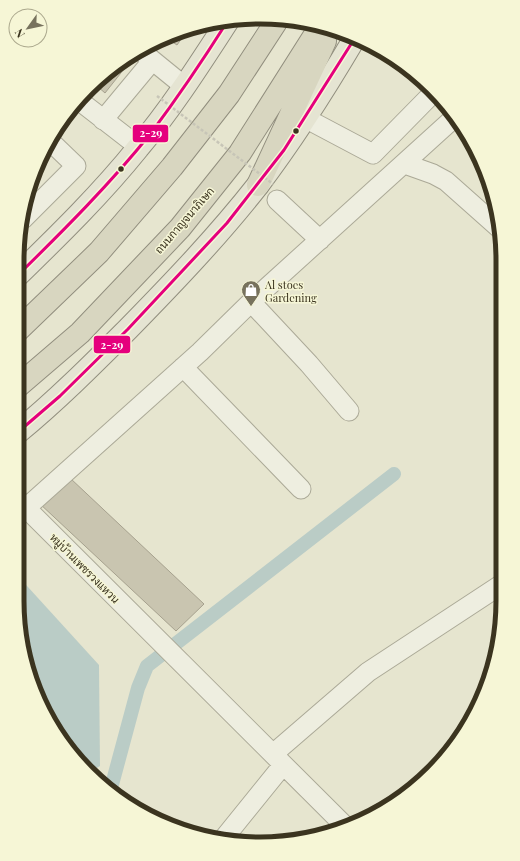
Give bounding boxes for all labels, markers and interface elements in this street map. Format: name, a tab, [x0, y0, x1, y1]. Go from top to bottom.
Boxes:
north arrow	[8, 8, 48, 48]
text: N	[11, 26, 28, 41]
line badge: 2-29	[132, 124, 169, 143]
text: 2-29	[140, 125, 162, 140]
unlabelled marker	[291, 126, 301, 136]
unlabelled marker	[116, 164, 126, 174]
street label: ถนนกาญจนาภิเษก	[151, 184, 217, 256]
place label: Al stoes Gardening	[264, 277, 317, 305]
shop icon: Al stoes Gardening	[240, 279, 262, 307]
line badge: 2-29	[93, 335, 131, 354]
text: 2-29	[101, 337, 123, 352]
street label: หมู่บ้านเพชรวงแหวน	[46, 530, 123, 607]

